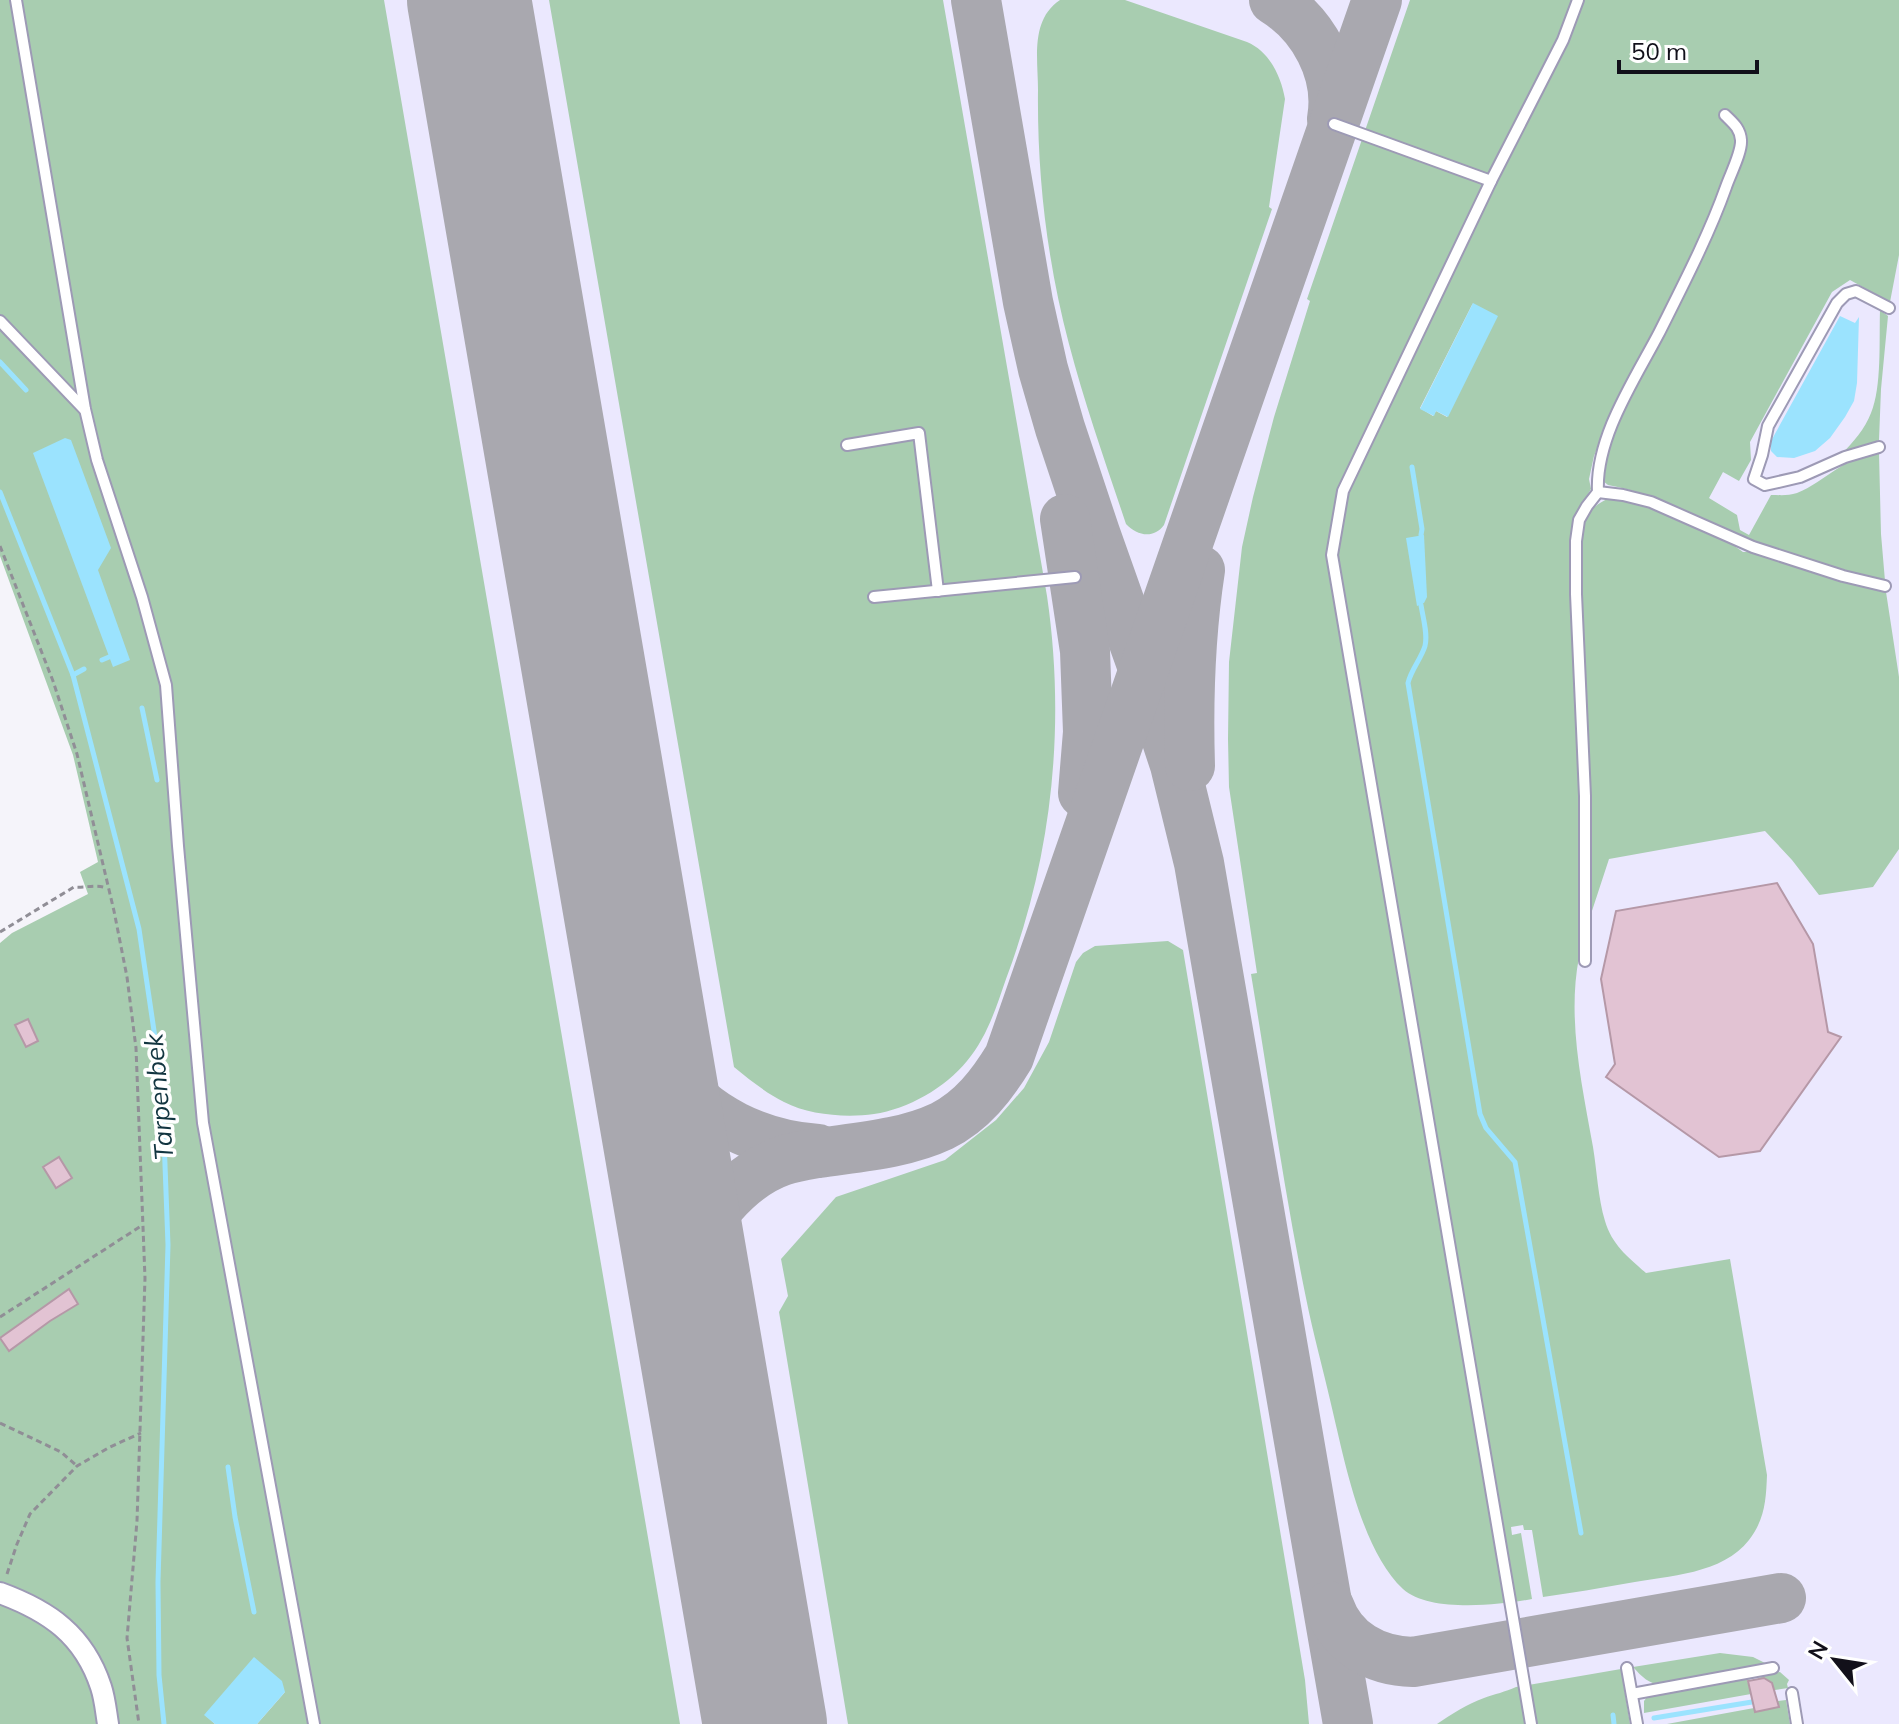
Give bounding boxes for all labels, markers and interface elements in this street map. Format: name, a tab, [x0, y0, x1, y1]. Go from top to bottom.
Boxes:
scale bar	[1619, 24, 1757, 74]
text: 50 m	[1631, 36, 1687, 66]
water label: Tarpenbek	[136, 1032, 180, 1162]
north arrow	[1795, 1620, 1875, 1700]
text: N	[1801, 1636, 1834, 1664]

